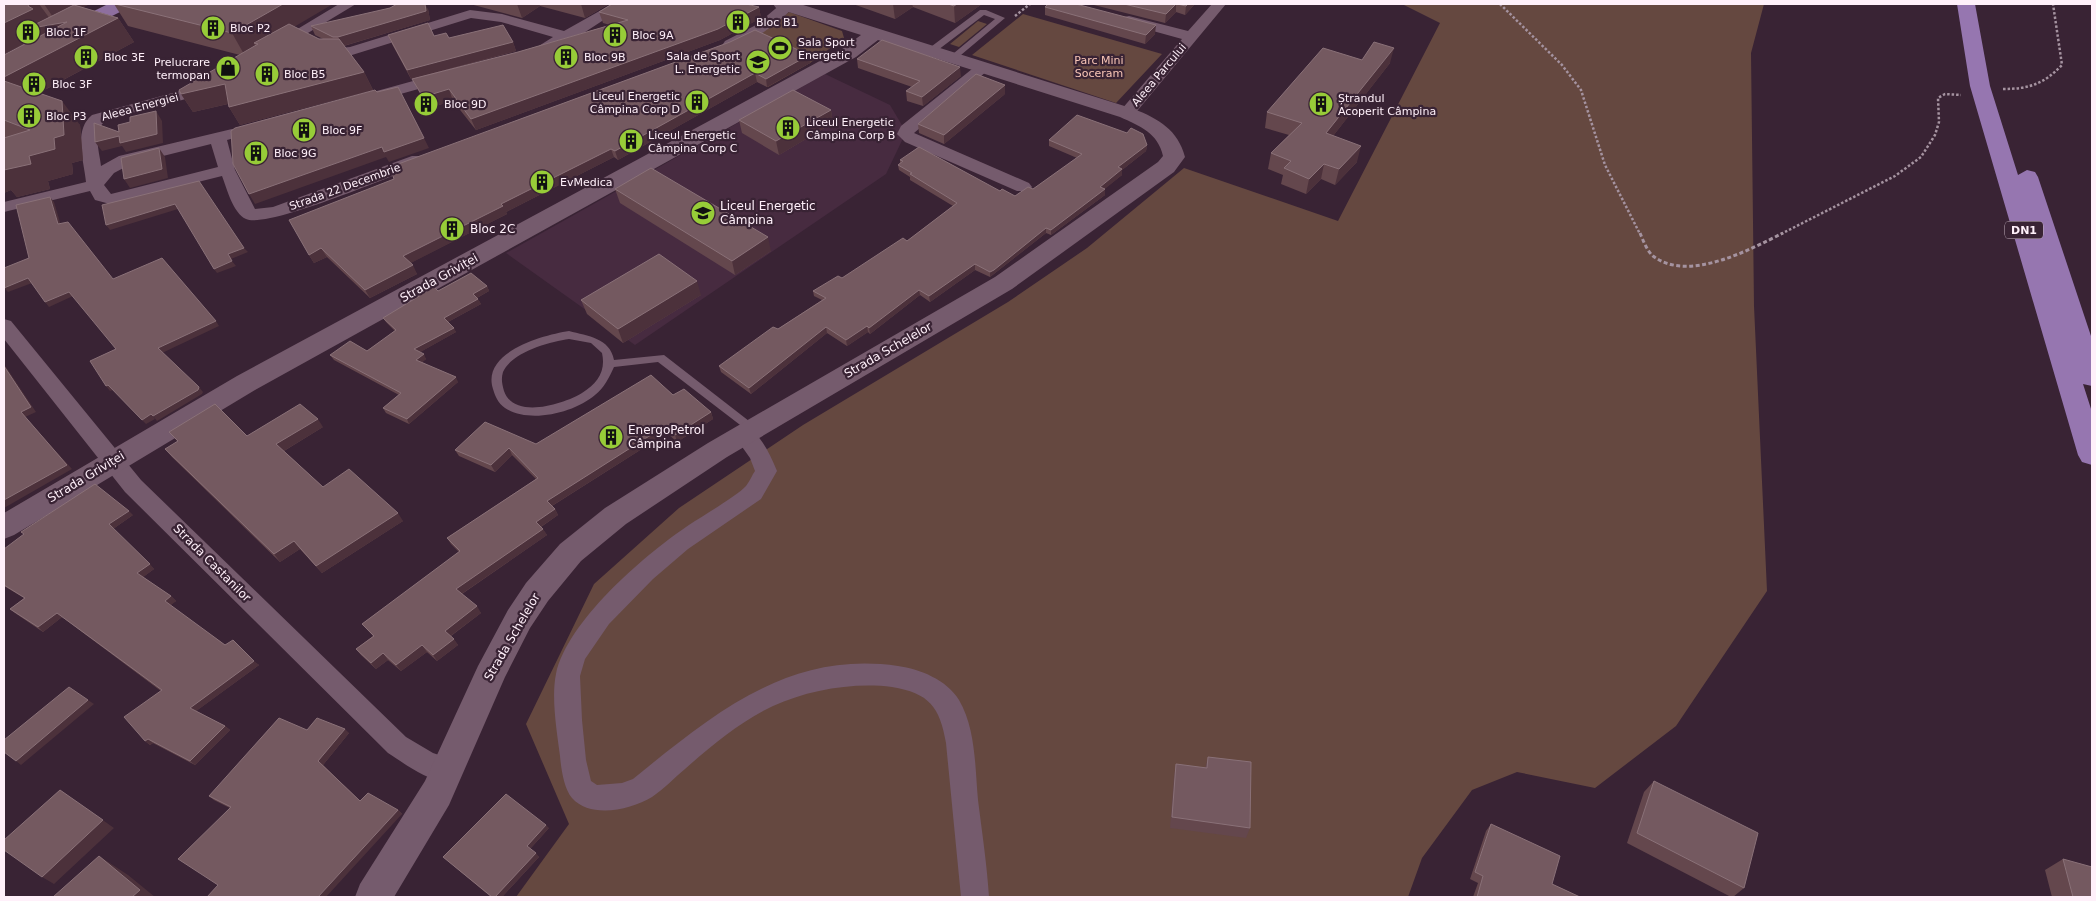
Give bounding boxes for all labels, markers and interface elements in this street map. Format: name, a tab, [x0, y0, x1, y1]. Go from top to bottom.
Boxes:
building icon: Bloc B1	[725, 9, 751, 35]
building icon: Bloc P2	[200, 15, 226, 41]
place label: Bloc B1	[756, 16, 797, 29]
building icon: Bloc 1F	[15, 19, 41, 45]
place label: Bloc P2	[230, 22, 271, 35]
building icon: Bloc 9A	[602, 22, 628, 48]
place label: Bloc 1F	[46, 26, 86, 39]
place label: Bloc 9A	[632, 29, 674, 42]
sports icon: Sala Sport Energetic	[767, 35, 793, 61]
place label: Sala Sport Energetic	[798, 36, 855, 62]
street label: Aleea Parcului	[1129, 41, 1189, 109]
building icon: Bloc 3E	[73, 44, 99, 70]
building icon: Bloc 9B	[553, 44, 579, 70]
school or university icon: Sala de Sport L. Energetic	[745, 49, 771, 75]
place label: Sala de Sport L. Energetic	[666, 50, 741, 76]
place label: Bloc 3E	[104, 51, 145, 64]
place label: Bloc 9B	[584, 51, 625, 64]
park label: Parc Mini Soceram	[1074, 54, 1124, 80]
shop icon: Prelucrare termopan	[215, 55, 241, 81]
place label: Prelucrare termopan	[154, 56, 210, 82]
building icon: Bloc B5	[254, 61, 280, 87]
place label: Bloc B5	[284, 68, 325, 81]
building icon: Bloc 3F	[21, 71, 47, 97]
place label: Bloc 3F	[52, 78, 92, 91]
building icon: Liceul Energetic Câmpina Corp D	[684, 89, 710, 115]
street label: Aleea Energiei	[100, 90, 180, 124]
place label: Liceul Energetic Câmpina Corp D	[590, 90, 680, 116]
building icon: Bloc 9D	[413, 91, 439, 117]
building icon: Ștrandul Acoperit Câmpina	[1308, 91, 1334, 117]
place label: Ștrandul Acoperit Câmpina	[1338, 92, 1436, 118]
place label: Bloc 9D	[444, 98, 486, 111]
building icon: Bloc P3	[16, 103, 42, 129]
place label: Bloc P3	[46, 110, 87, 123]
building icon: Liceul Energetic Câmpina Corp B	[775, 115, 801, 141]
place label: Liceul Energetic Câmpina Corp B	[806, 116, 895, 142]
building icon: Bloc 9F	[291, 117, 317, 143]
place label: Bloc 9F	[322, 124, 362, 137]
building icon: Liceul Energetic Câmpina Corp C	[618, 128, 644, 154]
place label: Liceul Energetic Câmpina Corp C	[648, 129, 738, 155]
building icon: Bloc 9G	[243, 140, 269, 166]
place label: Bloc 9G	[274, 147, 316, 160]
street label: Strada 22 Decembrie	[288, 161, 403, 213]
building icon: EvMedica	[529, 169, 555, 195]
place label: EvMedica	[560, 176, 613, 189]
place label: Liceul Energetic Câmpina	[720, 199, 816, 227]
school or university icon: Liceul Energetic Câmpina	[690, 200, 716, 226]
building icon: Bloc 2C	[439, 216, 465, 242]
place label: Bloc 2C	[470, 222, 515, 236]
road number: DN1	[2005, 222, 2043, 238]
street label: Strada Griviței	[398, 251, 480, 305]
street label: Strada Schelelor	[842, 319, 934, 381]
place label: EnergoPetrol Câmpina	[628, 423, 705, 451]
building icon: EnergoPetrol Câmpina	[598, 424, 624, 450]
street label: Strada Griviței	[45, 449, 127, 505]
street label: Strada Castanilor	[170, 521, 254, 605]
street label: Strada Schelelor	[481, 591, 543, 683]

